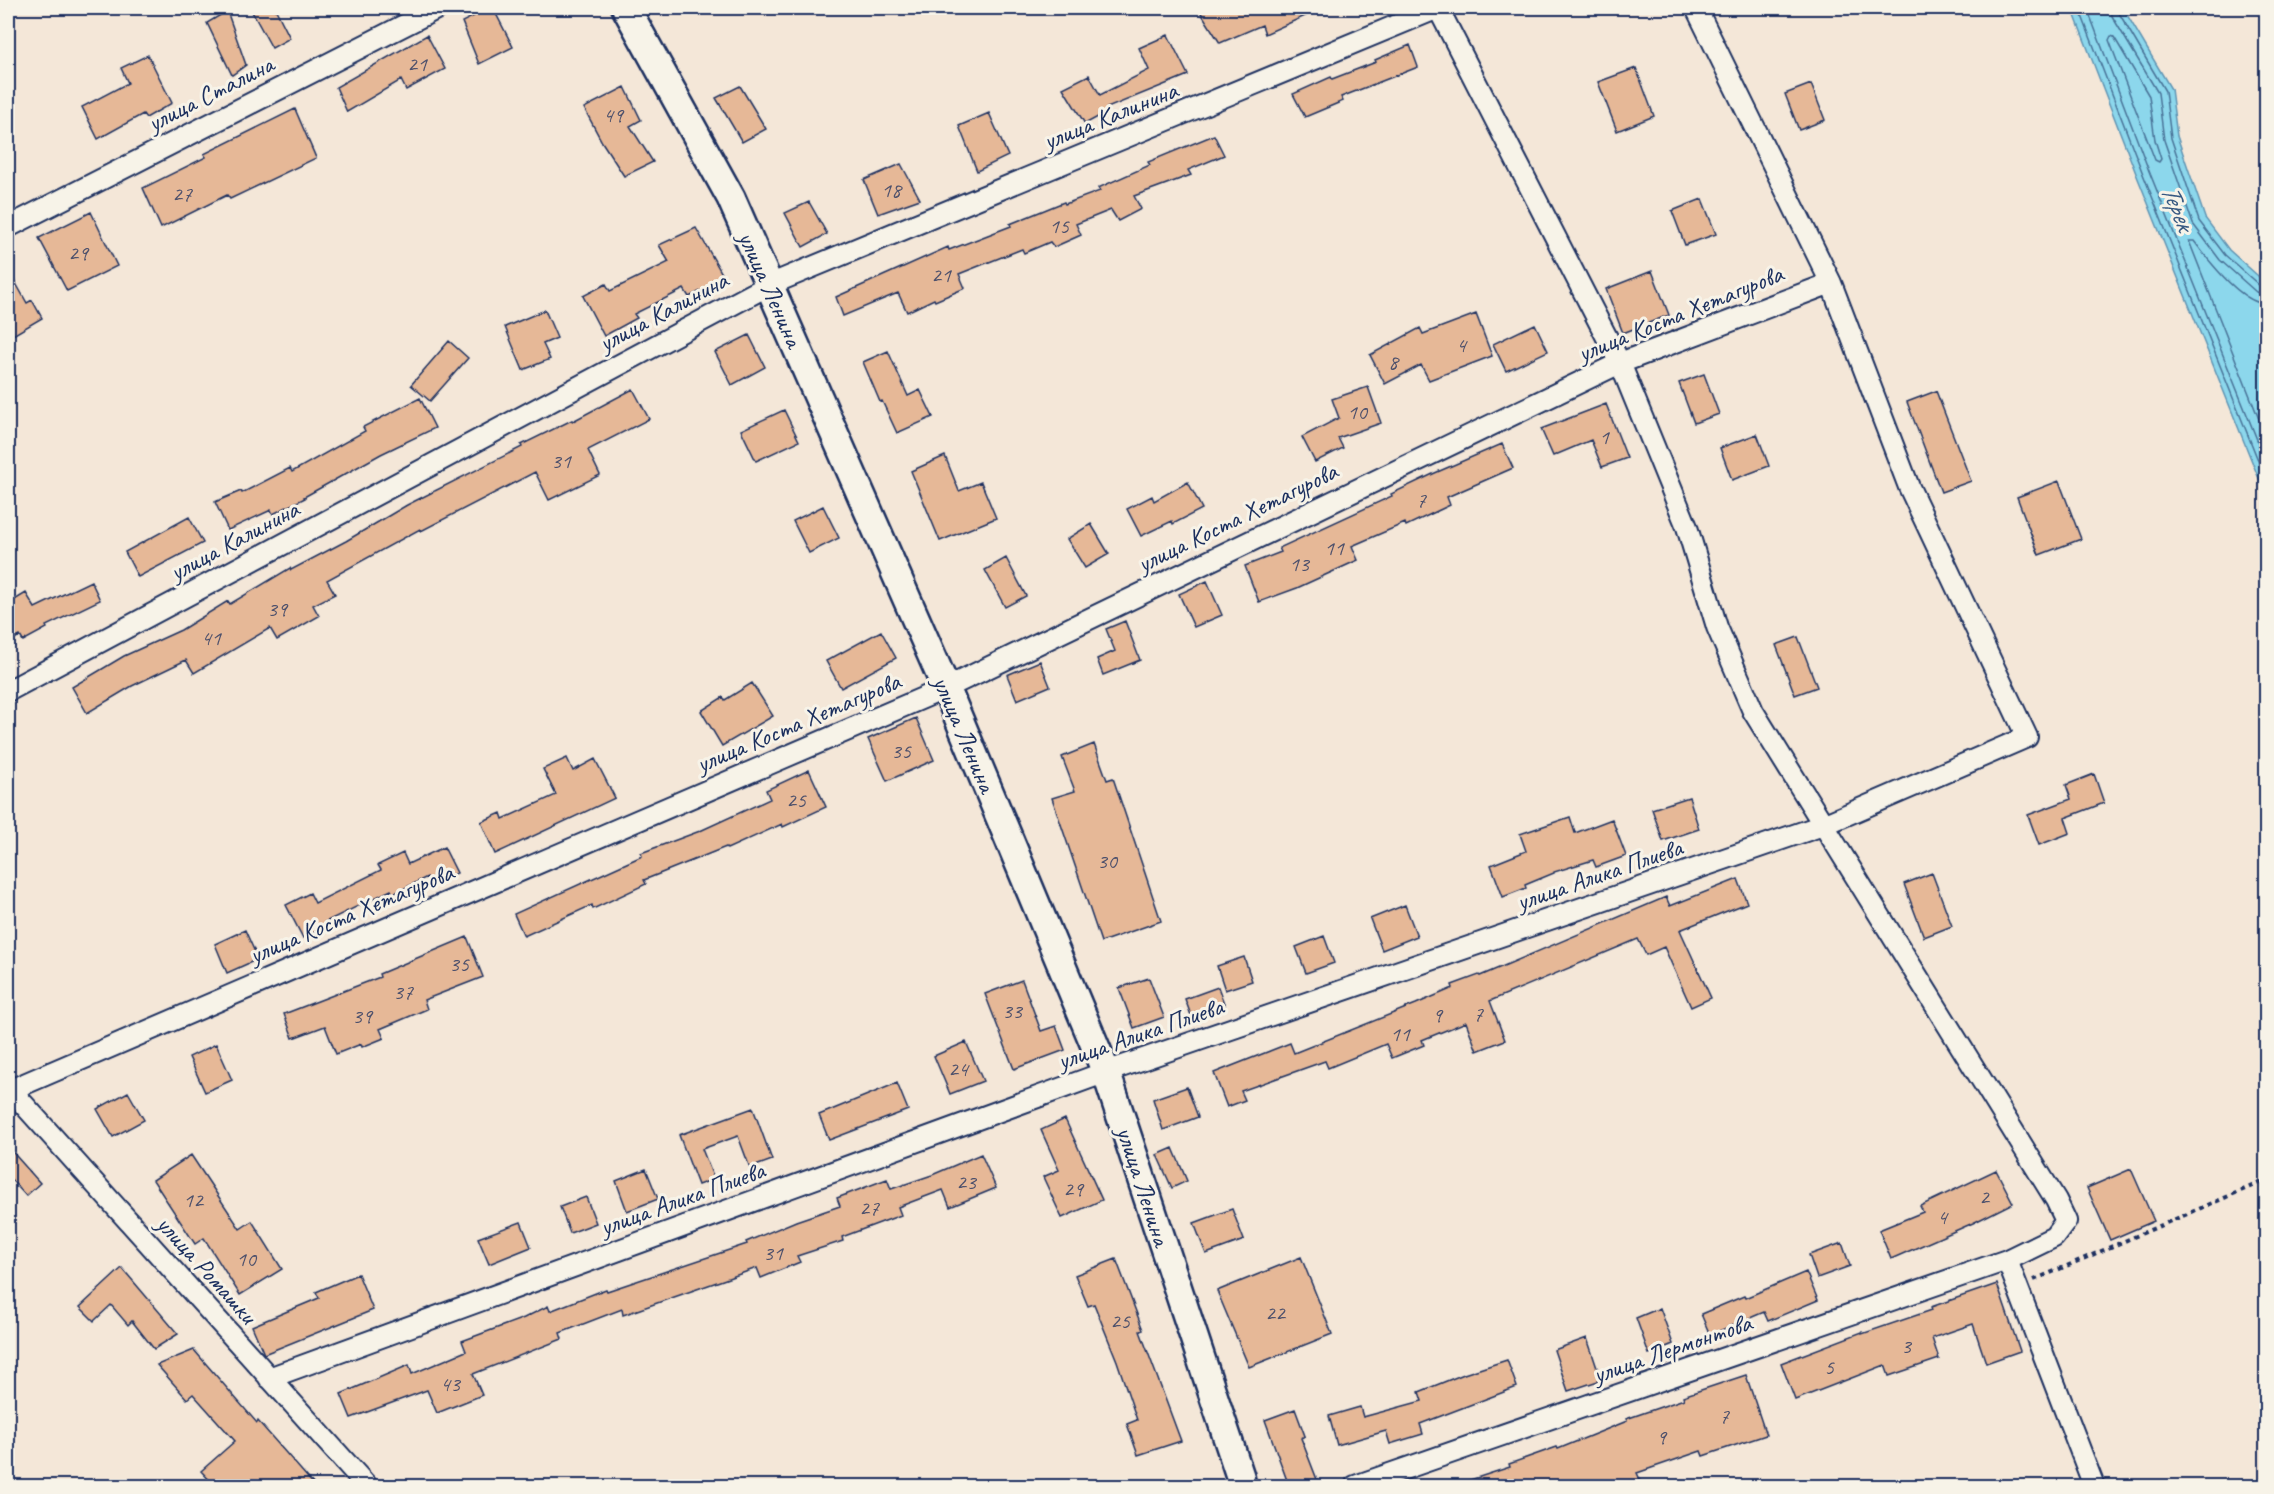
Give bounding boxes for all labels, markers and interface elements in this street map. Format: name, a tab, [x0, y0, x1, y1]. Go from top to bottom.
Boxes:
street label: улица Сталина	[140, 47, 281, 140]
house number: 21	[407, 50, 428, 78]
street label: улица Калинина	[1036, 73, 1184, 158]
house number: 49	[603, 101, 625, 129]
house number: 18	[881, 176, 903, 204]
water label: Терек	[2153, 179, 2204, 239]
house number: 27	[172, 180, 193, 208]
house number: 15	[1049, 212, 1070, 240]
street label: улица Ленина	[730, 224, 812, 354]
house number: 29	[68, 239, 90, 267]
street label: улица Коста Хетагурова	[1571, 257, 1789, 370]
house number: 21	[931, 261, 952, 289]
street label: улица Калинина	[591, 263, 735, 360]
house number: 4	[1456, 331, 1468, 359]
house number: 8	[1388, 348, 1400, 376]
house number: 10	[1347, 398, 1369, 426]
house number: 1	[1599, 423, 1610, 451]
house number: 31	[551, 447, 572, 475]
street label: улица Коста Хетагурова	[1130, 454, 1344, 581]
house number: 7	[1416, 486, 1427, 514]
street label: улица Калинина	[162, 492, 306, 589]
house number: 11	[1324, 534, 1345, 562]
house number: 13	[1289, 550, 1311, 578]
house number: 39	[267, 595, 289, 623]
house number: 41	[201, 624, 222, 652]
street label: улица Коста Хетагурова	[689, 664, 907, 781]
street label: улица Ленина	[924, 669, 1005, 800]
house number: 35	[891, 737, 912, 765]
house number: 25	[786, 786, 807, 814]
street label: улица Алика Плиева	[1510, 830, 1688, 919]
house number: 30	[1097, 847, 1119, 875]
street label: улица Коста Хетагурова	[242, 855, 460, 972]
house number: 35	[449, 950, 470, 978]
house number: 37	[393, 978, 414, 1006]
street label: улица Алика Плиева	[1051, 989, 1229, 1078]
house number: 33	[1002, 997, 1024, 1025]
house number: 7	[1473, 1000, 1484, 1028]
house number: 9	[1432, 1001, 1444, 1029]
house number: 39	[352, 1002, 374, 1030]
house number: 11	[1390, 1020, 1411, 1048]
house number: 24	[948, 1055, 970, 1083]
street label: улица Ленина	[1108, 1120, 1179, 1252]
street label: улица Алика Плиева	[593, 1153, 771, 1244]
house number: 23	[956, 1168, 978, 1196]
house number: 29	[1063, 1175, 1085, 1203]
house number: 2	[1979, 1183, 1991, 1211]
house number: 12	[183, 1186, 205, 1214]
house number: 27	[859, 1194, 880, 1222]
house number: 4	[1937, 1203, 1949, 1231]
street label: улица Ромашки	[148, 1207, 266, 1333]
house number: 31	[763, 1239, 784, 1267]
house number: 10	[236, 1245, 258, 1273]
house number: 22	[1265, 1299, 1287, 1327]
street label: улица Лермонтова	[1586, 1305, 1757, 1392]
house number: 25	[1110, 1307, 1131, 1335]
house number: 3	[1901, 1332, 1913, 1360]
house number: 5	[1824, 1353, 1835, 1381]
house number: 43	[440, 1370, 462, 1398]
house number: 7	[1719, 1402, 1730, 1430]
house number: 9	[1656, 1423, 1668, 1451]

